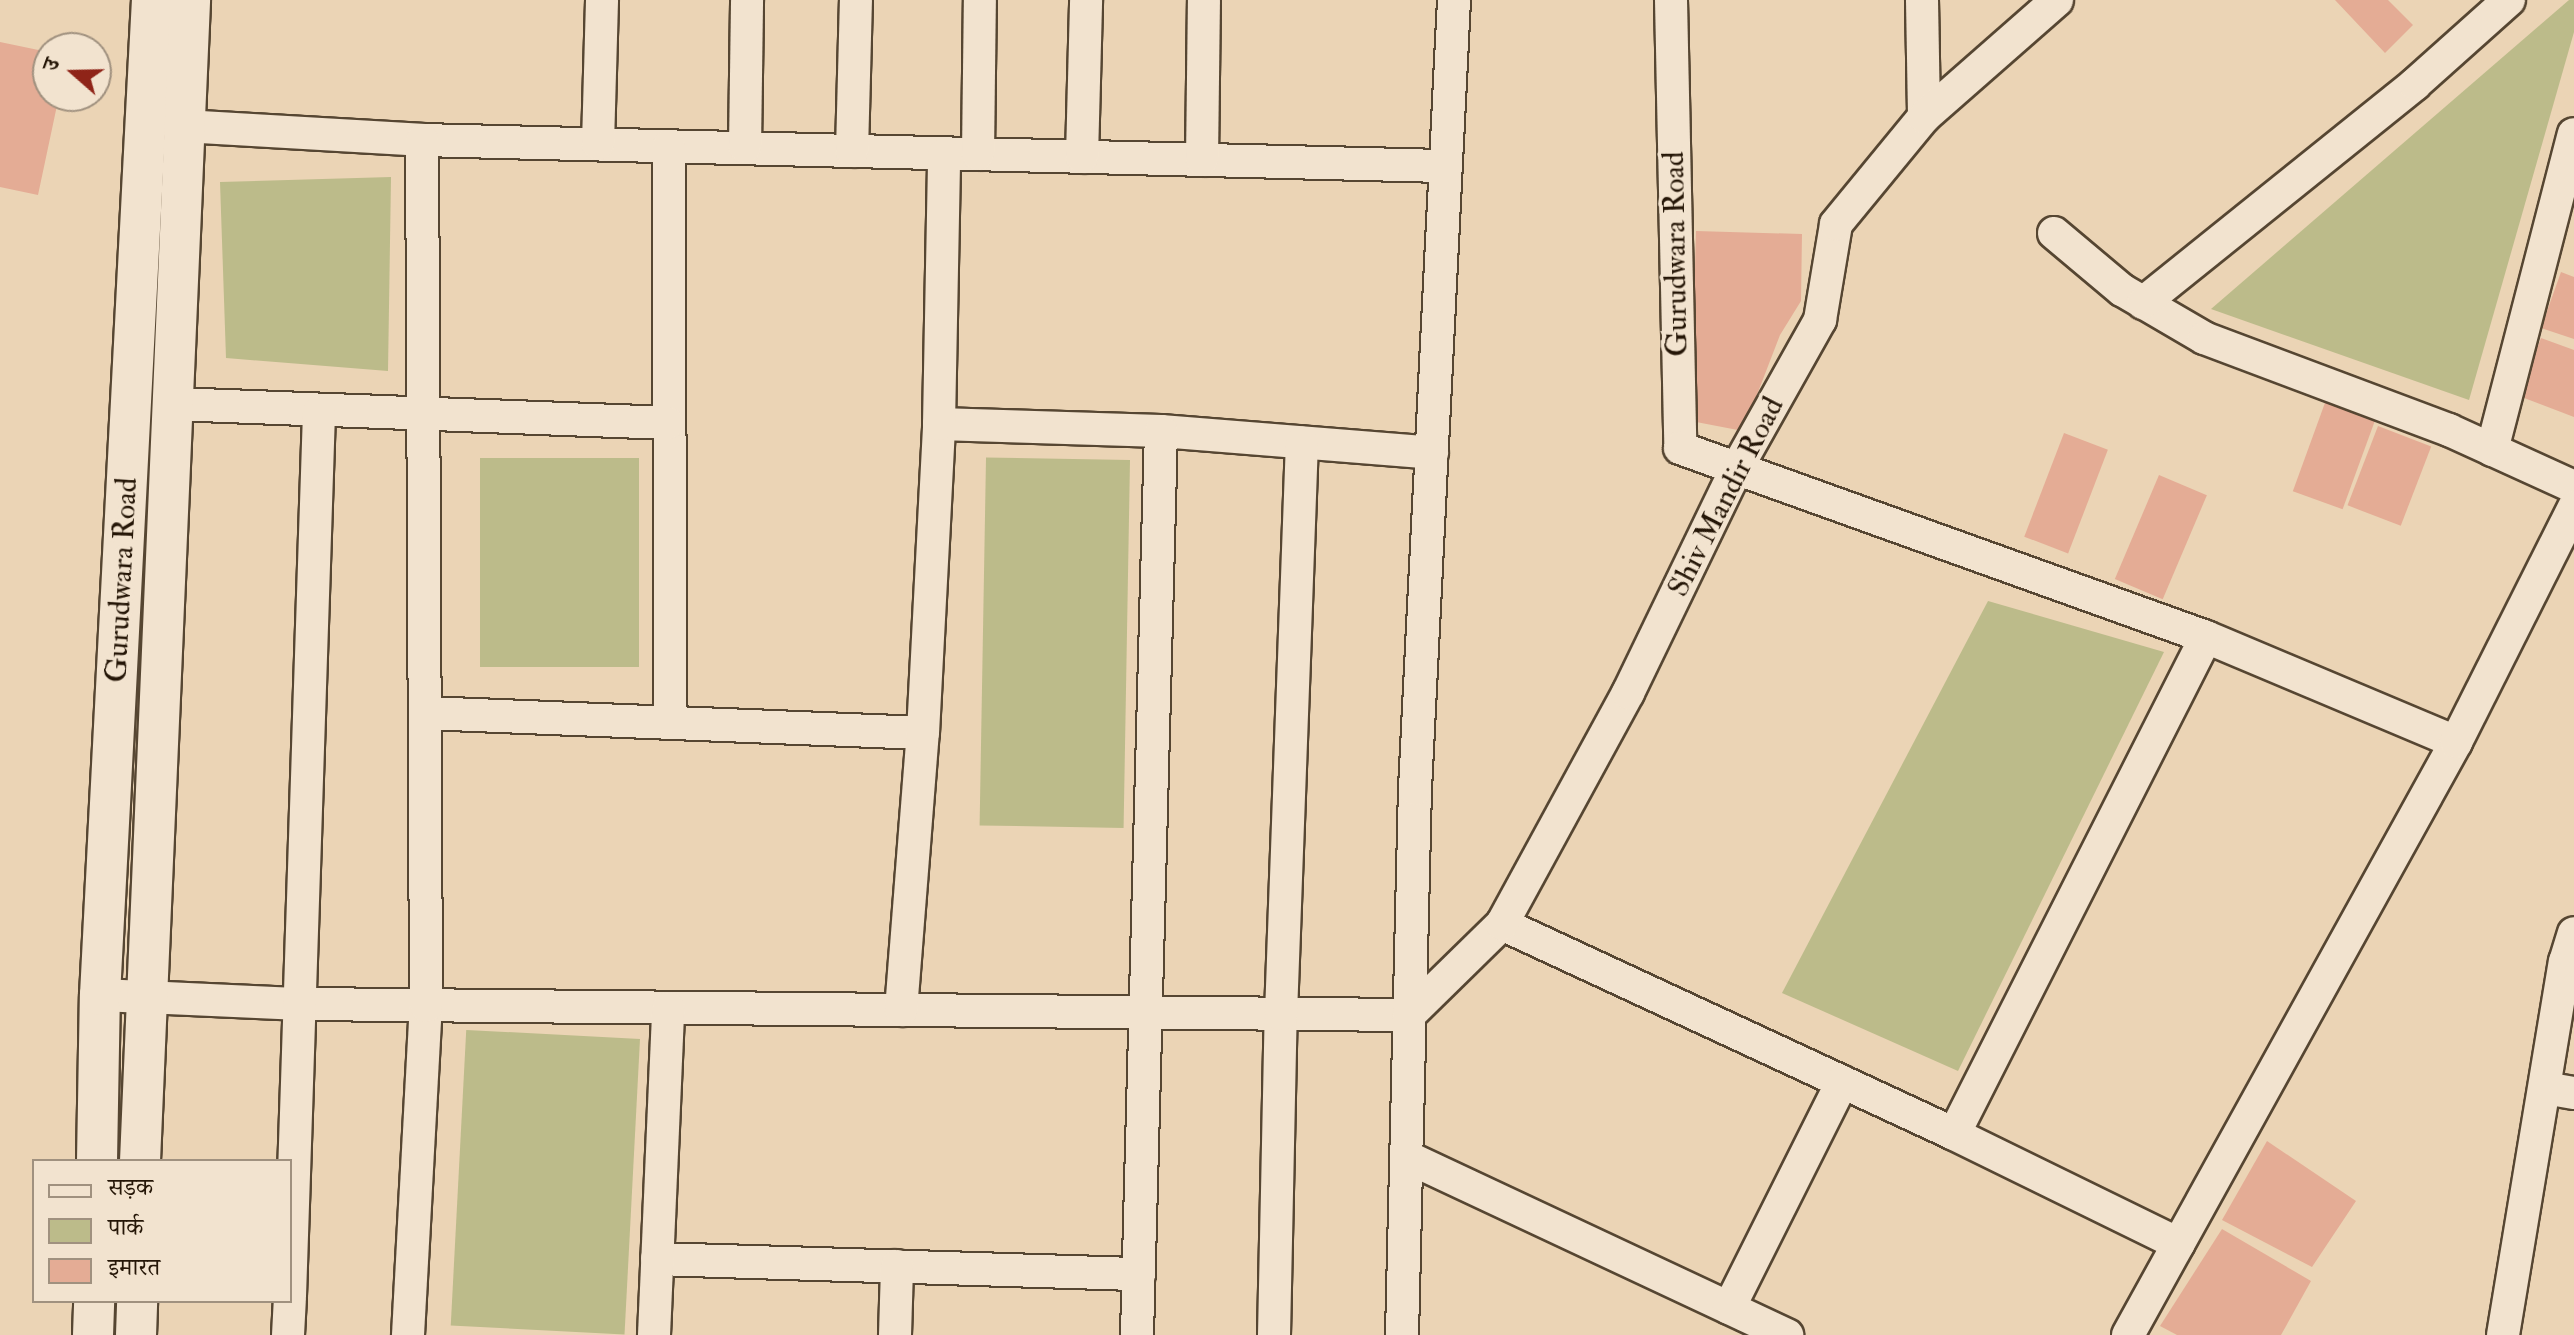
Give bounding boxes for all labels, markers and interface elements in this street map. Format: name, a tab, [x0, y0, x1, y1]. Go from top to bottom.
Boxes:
north arrow	[32, 32, 112, 112]
text: उ	[36, 54, 66, 75]
street label: Gurudwara Road	[1656, 151, 1696, 357]
street label: Shiv Mandir Road	[1660, 391, 1792, 603]
street label: Gurudwara Road	[99, 477, 145, 683]
legend	[32, 1159, 292, 1303]
text: सड़क	[108, 1172, 153, 1203]
text: पार्क	[108, 1212, 143, 1243]
text: इमारत	[108, 1252, 160, 1283]

